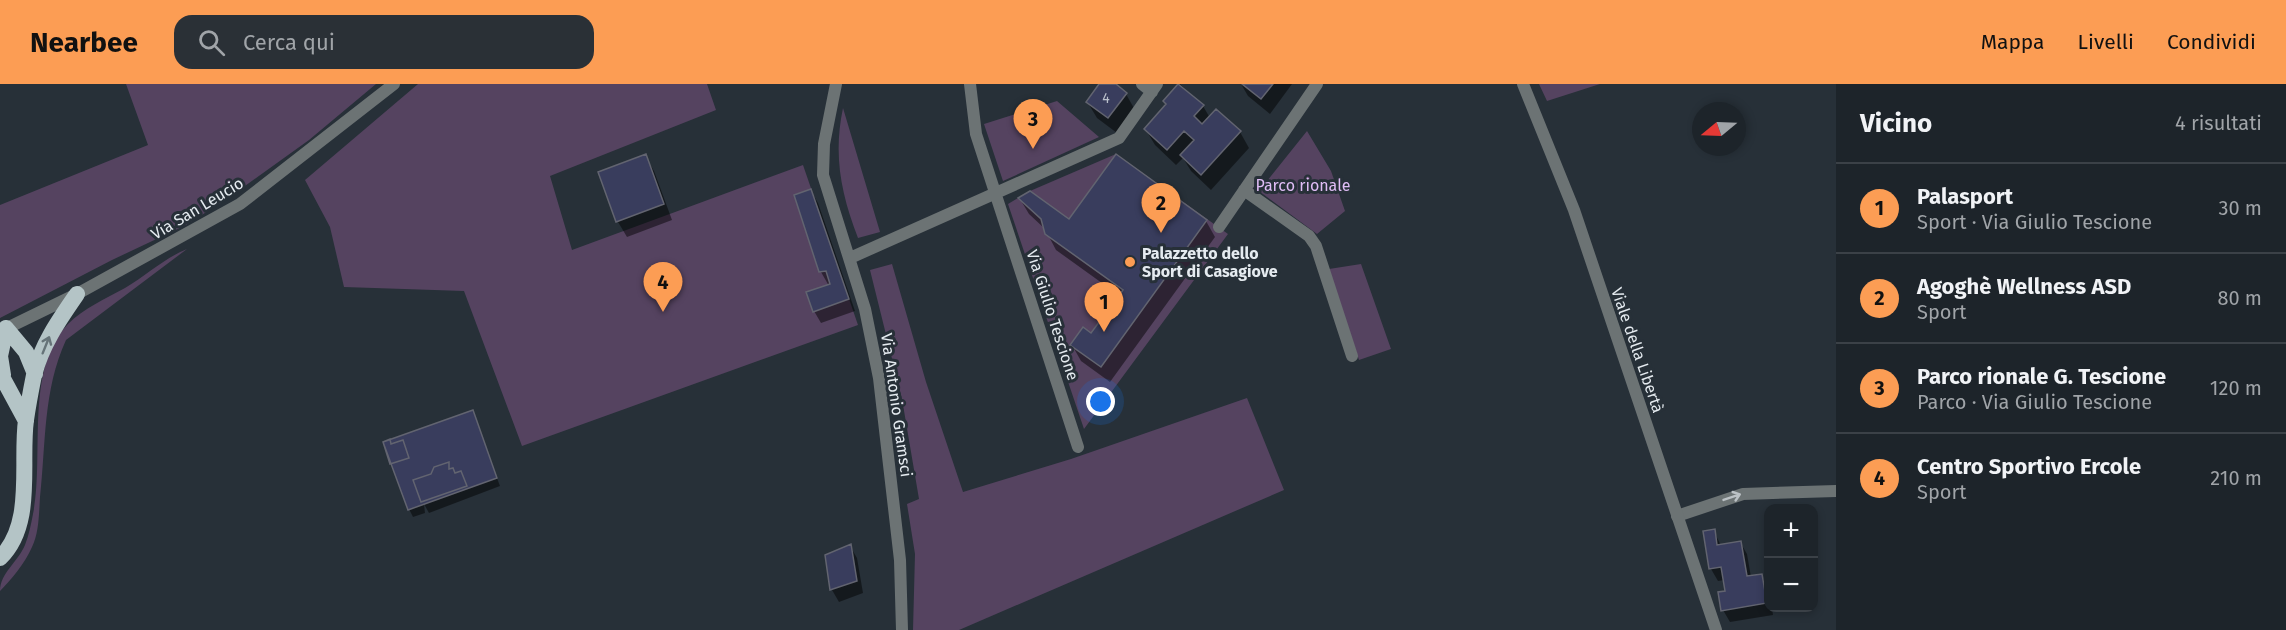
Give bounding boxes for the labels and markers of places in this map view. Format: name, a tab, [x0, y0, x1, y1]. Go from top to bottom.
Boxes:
pin: 3	[1014, 100, 1052, 149]
pin: 2	[1142, 184, 1180, 233]
place label: Palazzetto dello Sport di Casagiove	[1142, 244, 1278, 281]
marker: Palazzetto dello Sport di Casagiove	[1123, 255, 1137, 269]
pin: 4	[644, 262, 682, 312]
pin: 1	[1084, 282, 1124, 332]

